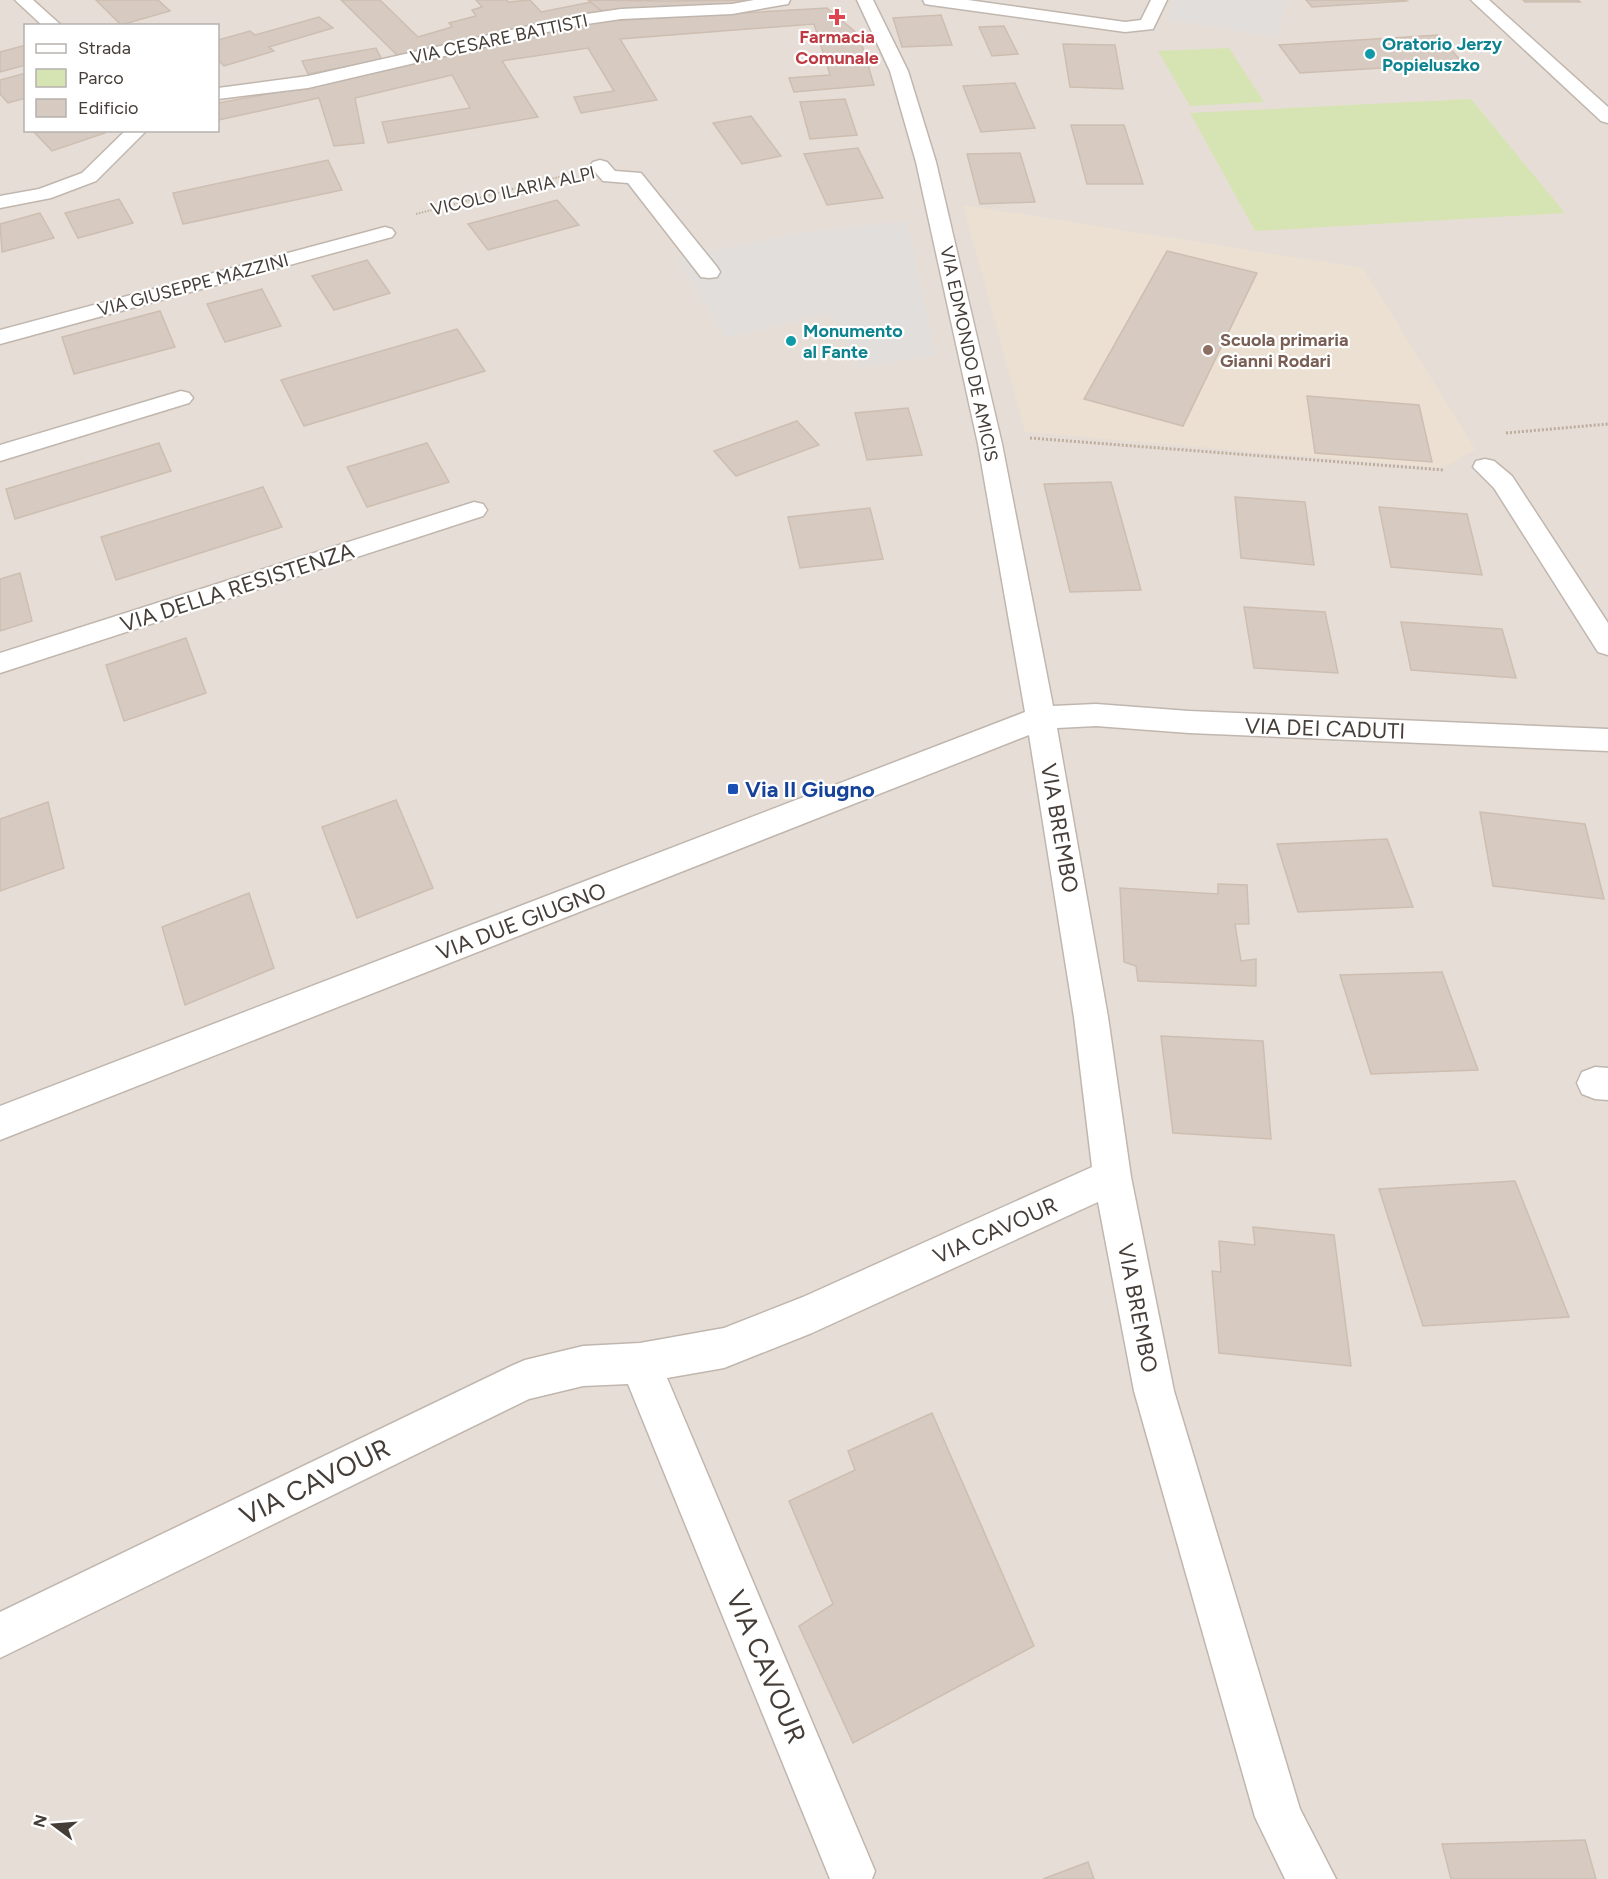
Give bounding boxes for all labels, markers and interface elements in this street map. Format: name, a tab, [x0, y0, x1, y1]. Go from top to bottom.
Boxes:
street label: VIA CESARE BATTISTI	[408, 9, 590, 69]
marker: Farmacia Comunale	[830, 10, 844, 24]
legend	[24, 24, 219, 132]
place label: Farmacia Comunale	[795, 26, 879, 69]
place label: Oratorio Jerzy Popieluszko	[1382, 33, 1503, 76]
text: Strada	[78, 37, 131, 59]
marker: Oratorio Jerzy Popieluszko	[1363, 47, 1377, 61]
text: Parco	[78, 67, 124, 89]
text: Edificio	[78, 97, 139, 119]
street label: VICOLO ILARIA ALPI	[429, 161, 597, 221]
street label: VIA EDMONDO DE AMICIS	[935, 244, 1003, 464]
street label: VIA GIUSEPPE MAZZINI	[95, 249, 291, 321]
place label: Monumento al Fante	[803, 320, 903, 363]
place label: Scuola primaria Gianni Rodari	[1220, 329, 1349, 372]
marker: Monumento al Fante	[784, 334, 798, 348]
marker: Scuola primaria Gianni Rodari	[1201, 343, 1215, 357]
street label: VIA DELLA RESISTENZA	[117, 537, 357, 638]
street label: VIA DEI CADUTI	[1244, 712, 1406, 745]
street label: VIA BREMBO	[1035, 761, 1084, 895]
place label: Via II Giugno	[745, 776, 875, 803]
marker: Via II Giugno	[726, 782, 740, 796]
street label: VIA DUE GIUGNO	[433, 877, 610, 966]
street label: VIA CAVOUR	[929, 1191, 1061, 1270]
street label: VIA BREMBO	[1112, 1241, 1163, 1375]
street label: VIA CAVOUR	[234, 1431, 395, 1532]
street label: VIA CAVOUR	[719, 1585, 814, 1748]
north arrow	[24, 1795, 84, 1855]
text: N	[29, 1812, 51, 1830]

